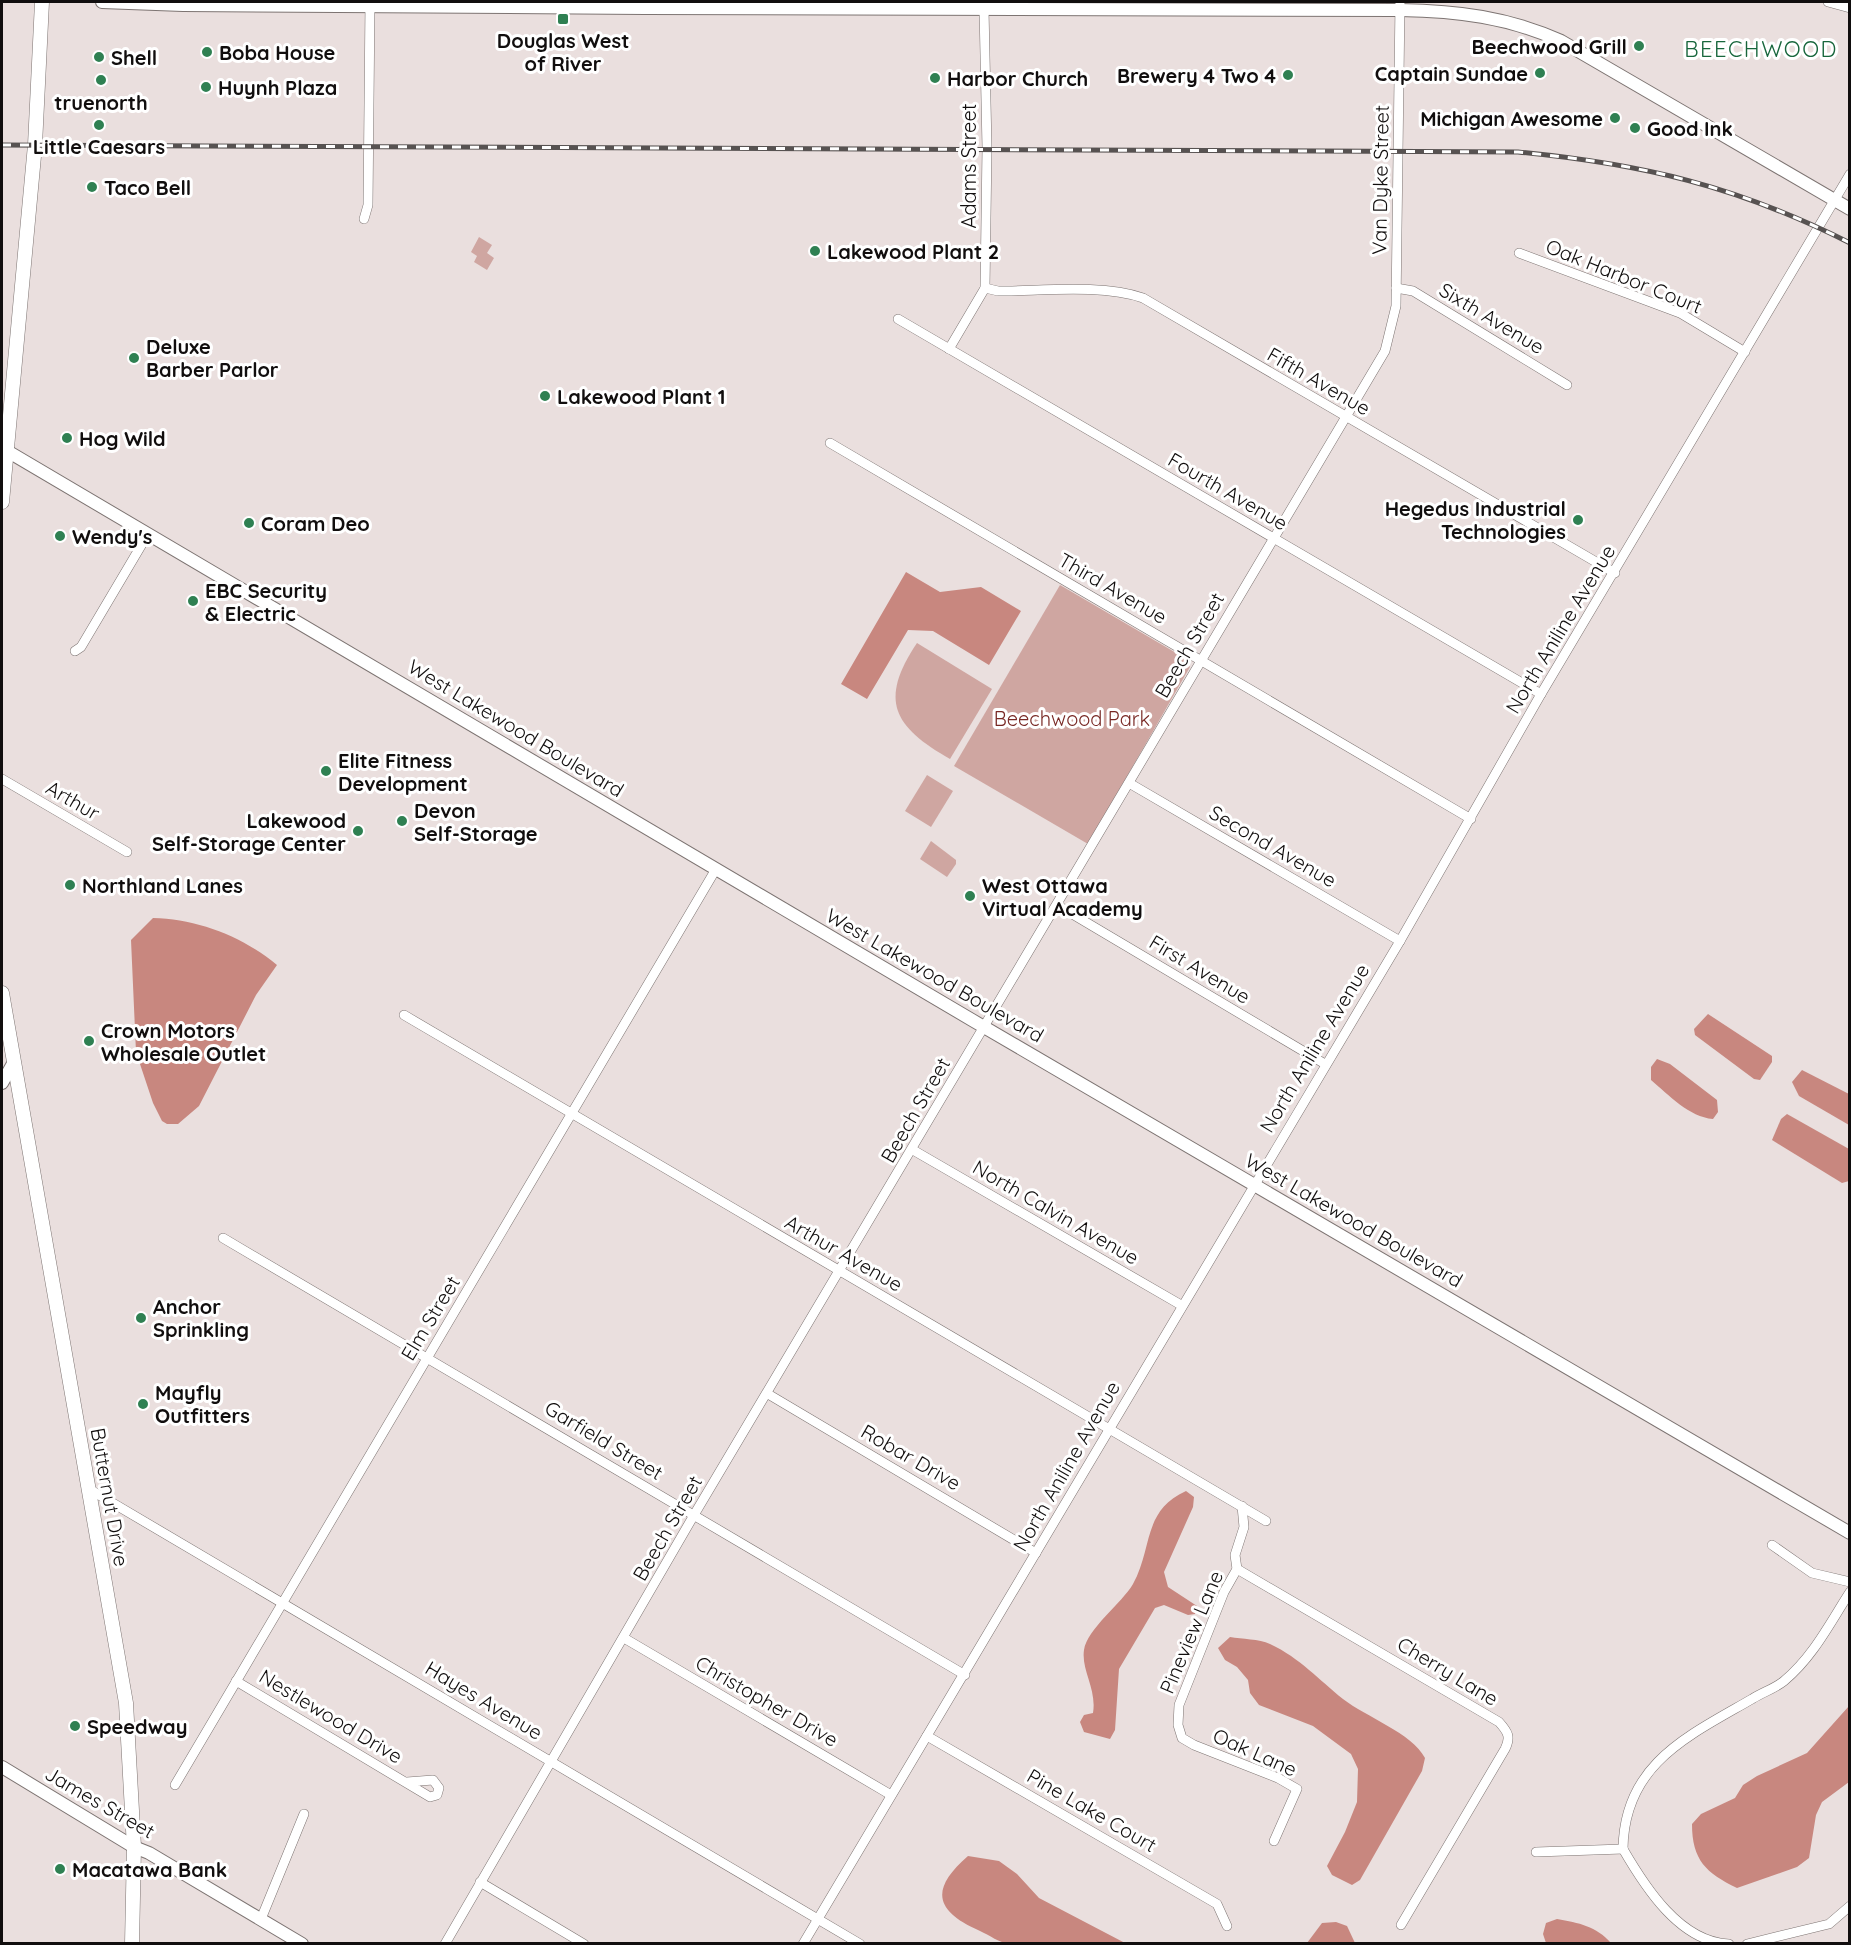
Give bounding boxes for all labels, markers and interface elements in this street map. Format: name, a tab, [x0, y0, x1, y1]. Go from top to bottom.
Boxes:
marker: Douglas West of River	[556, 12, 570, 26]
place label: Douglas West of River	[497, 28, 629, 76]
place label: Beechwood Grill	[1472, 34, 1627, 59]
district label: BEECHWOOD	[1684, 35, 1838, 63]
marker: Beechwood Grill	[1632, 39, 1646, 53]
place label: Boba House	[219, 40, 335, 65]
place label: Shell	[111, 45, 157, 70]
marker: Boba House	[200, 45, 214, 59]
marker: Shell	[92, 50, 106, 64]
place label: Captain Sundae	[1375, 61, 1528, 86]
place label: Brewery 4 Two 4	[1117, 63, 1276, 88]
place label: Harbor Church	[947, 66, 1088, 91]
marker: Captain Sundae	[1533, 66, 1547, 80]
marker: Brewery 4 Two 4	[1281, 68, 1295, 82]
marker: Harbor Church	[928, 71, 942, 85]
marker: truenorth	[94, 73, 108, 87]
place label: Huynh Plaza	[218, 75, 337, 100]
marker: Huynh Plaza	[199, 80, 213, 94]
place label: truenorth	[54, 90, 148, 115]
street label: Adams Street	[956, 103, 981, 228]
street label: Van Dyke Street	[1366, 105, 1394, 255]
place label: Michigan Awesome	[1420, 106, 1603, 131]
marker: Michigan Awesome	[1608, 111, 1622, 125]
place label: Good Ink	[1647, 116, 1733, 141]
marker: Little Caesars	[92, 118, 106, 132]
marker: Good Ink	[1628, 121, 1642, 135]
place label: Little Caesars	[33, 134, 165, 159]
place label: Taco Bell	[104, 175, 191, 200]
marker: Taco Bell	[85, 180, 99, 194]
street label: Oak Harbor Court	[1542, 233, 1706, 319]
place label: Lakewood Plant 2	[827, 239, 999, 264]
marker: Lakewood Plant 2	[808, 244, 822, 258]
street label: Sixth Avenue	[1435, 277, 1549, 359]
place label: Deluxe Barber Parlor	[146, 334, 279, 382]
street label: Fifth Avenue	[1263, 341, 1375, 421]
marker: Deluxe Barber Parlor	[127, 351, 141, 365]
place label: Lakewood Plant 1	[557, 384, 726, 409]
marker: Lakewood Plant 1	[538, 389, 552, 403]
place label: Hog Wild	[79, 426, 166, 451]
marker: Hog Wild	[60, 431, 74, 445]
street label: Fourth Avenue	[1164, 447, 1292, 535]
place label: Hegedus Industrial Technologies	[1385, 496, 1566, 544]
place label: Coram Deo	[261, 511, 370, 536]
marker: Hegedus Industrial Technologies	[1571, 513, 1585, 527]
marker: Coram Deo	[242, 516, 256, 530]
place label: Wendy's	[72, 524, 152, 549]
marker: Wendy's	[53, 529, 67, 543]
street label: North Aniline Avenue	[1500, 540, 1620, 718]
street label: Third Avenue	[1054, 547, 1172, 629]
place label: EBC Security & Electric	[205, 578, 327, 626]
street label: Beech Street	[1149, 588, 1229, 702]
marker: EBC Security & Electric	[186, 594, 200, 608]
street label: West Lakewood Boulevard	[404, 654, 628, 802]
park label: Beechwood Park	[994, 706, 1150, 731]
place label: Elite Fitness Development	[338, 748, 468, 796]
marker: Elite Fitness Development	[319, 764, 333, 778]
street label: Arthur	[42, 775, 105, 825]
place label: Devon Self-Storage	[414, 798, 537, 846]
street label: Second Avenue	[1205, 800, 1341, 892]
place label: Lakewood Self-Storage Center	[152, 808, 346, 856]
marker: Devon Self-Storage	[395, 814, 409, 828]
marker: Lakewood Self-Storage Center	[351, 824, 365, 838]
place label: Northland Lanes	[82, 873, 243, 898]
place label: West Ottawa Virtual Academy	[982, 873, 1143, 921]
marker: Northland Lanes	[63, 878, 77, 892]
marker: West Ottawa Virtual Academy	[963, 889, 977, 903]
street label: West Lakewood Boulevard	[822, 902, 1048, 1048]
street label: First Avenue	[1145, 929, 1255, 1009]
street label: North Aniline Avenue	[1254, 959, 1374, 1137]
place label: Crown Motors Wholesale Outlet	[101, 1018, 266, 1066]
marker: Crown Motors Wholesale Outlet	[82, 1034, 96, 1048]
street label: Beech Street	[875, 1053, 955, 1167]
street label: West Lakewood Boulevard	[1241, 1147, 1467, 1293]
street label: North Calvin Avenue	[969, 1154, 1143, 1270]
street label: Arthur Avenue	[781, 1209, 907, 1297]
street label: Elm Street	[395, 1271, 465, 1365]
place label: Anchor Sprinkling	[153, 1294, 249, 1342]
marker: Anchor Sprinkling	[134, 1311, 148, 1325]
street label: North Aniline Avenue	[1007, 1376, 1125, 1556]
place label: Mayfly Outfitters	[155, 1380, 250, 1428]
street label: Garfield Street	[540, 1395, 668, 1485]
marker: Mayfly Outfitters	[136, 1397, 150, 1411]
street label: Robar Drive	[857, 1418, 965, 1496]
street label: Butternut Drive	[86, 1426, 134, 1568]
street label: Beech Street	[627, 1471, 707, 1585]
street label: Pineview Lane	[1154, 1567, 1228, 1697]
street label: Cherry Lane	[1393, 1631, 1503, 1711]
street label: Christopher Drive	[691, 1650, 843, 1752]
street label: Hayes Avenue	[421, 1655, 547, 1745]
street label: Nestlewood Drive	[255, 1663, 407, 1769]
place label: Speedway	[87, 1714, 187, 1739]
marker: Speedway	[68, 1719, 82, 1733]
street label: Oak Lane	[1209, 1722, 1301, 1782]
street label: James Street	[41, 1761, 160, 1844]
street label: Pine Lake Court	[1023, 1763, 1161, 1857]
place label: Macatawa Bank	[72, 1857, 227, 1882]
marker: Macatawa Bank	[53, 1862, 67, 1876]

